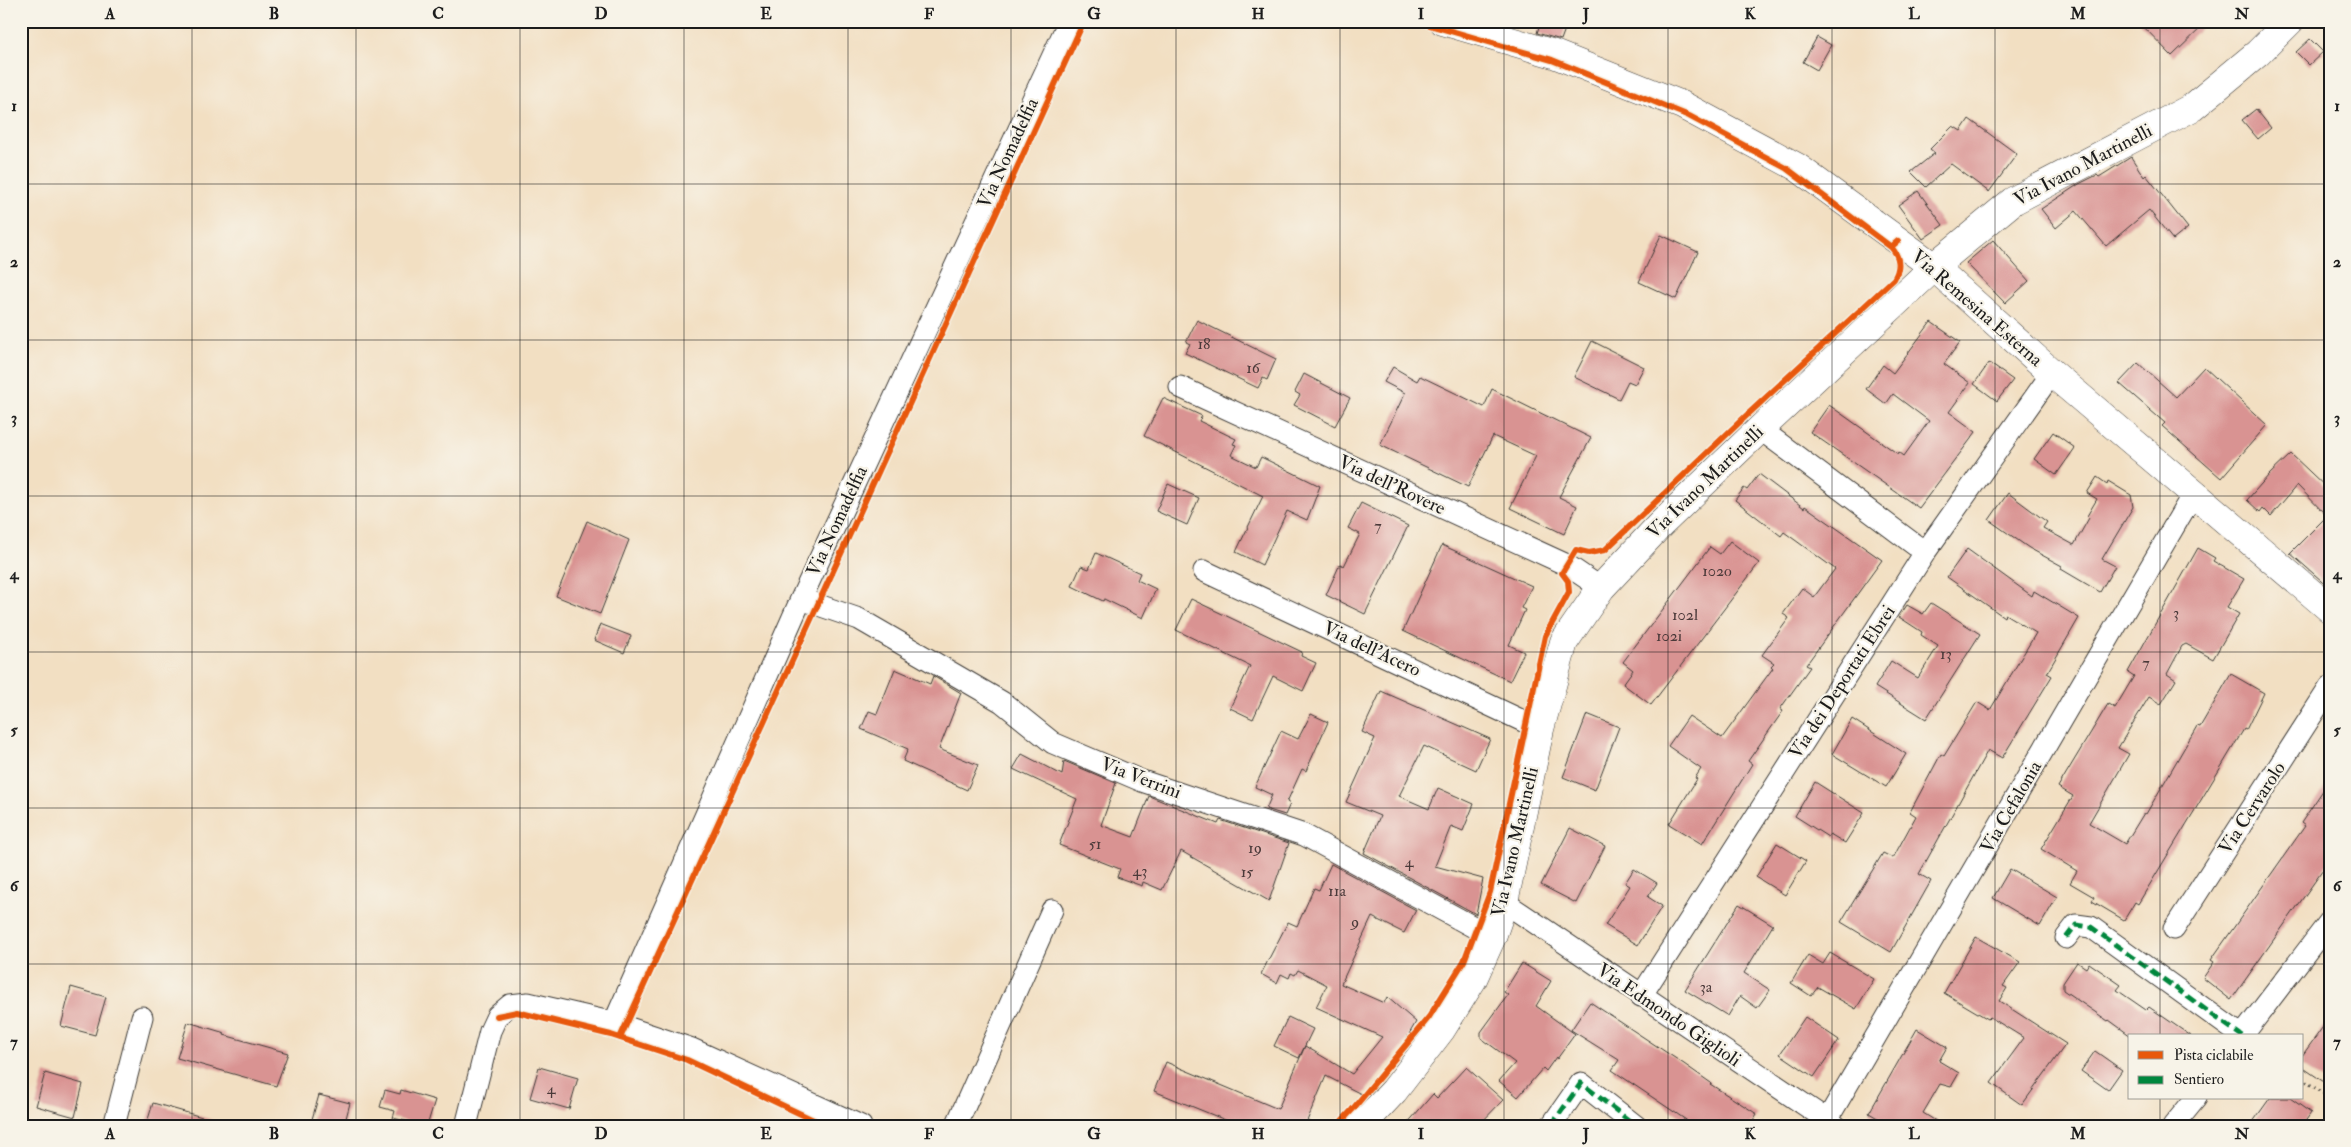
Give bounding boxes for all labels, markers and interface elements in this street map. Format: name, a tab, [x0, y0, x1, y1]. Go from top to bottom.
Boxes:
text: A	[104, 4, 116, 24]
text: B	[269, 4, 279, 24]
text: C	[432, 4, 444, 24]
text: D	[594, 4, 608, 24]
text: E	[760, 4, 772, 24]
text: F	[924, 4, 934, 24]
text: G	[1087, 4, 1101, 24]
text: H	[1251, 4, 1265, 24]
text: I	[1418, 4, 1425, 24]
text: J	[1582, 4, 1590, 25]
text: K	[1744, 4, 1756, 24]
text: L	[1908, 4, 1920, 24]
text: M	[2069, 4, 2086, 24]
text: N	[2234, 4, 2250, 24]
street label: Via Nomadelfia	[972, 94, 1044, 212]
text: 1	[11, 96, 17, 116]
text: 1	[2334, 96, 2340, 116]
street label: Via Ivano Martinelli	[2010, 118, 2156, 212]
street label: Via Remesina Esterna	[1906, 244, 2048, 372]
text: 2	[10, 252, 18, 272]
text: 2	[2333, 252, 2341, 272]
house number: 18	[1197, 334, 1211, 354]
house number: 16	[1246, 358, 1261, 378]
text: 3	[11, 408, 17, 428]
text: 3	[2334, 408, 2340, 428]
street label: Via Ivano Martinelli	[1641, 420, 1769, 544]
street label: Via dell'Rovere	[1335, 450, 1449, 520]
street label: Via Nomadelfia	[801, 462, 873, 580]
house number: 7	[1374, 516, 1382, 536]
house number: 102o	[1702, 561, 1732, 581]
text: 4	[9, 564, 20, 584]
text: 4	[2332, 564, 2343, 584]
street label: Via dei Deportati Ebrei	[1783, 601, 1901, 764]
house number: 3	[2173, 603, 2179, 623]
house number: 102l	[1672, 605, 1698, 625]
street label: Via dell'Acero	[1319, 616, 1425, 682]
house number: 102i	[1656, 626, 1682, 646]
house number: 13	[1940, 644, 1952, 664]
house number: 7	[2142, 653, 2150, 673]
text: 5	[10, 720, 18, 740]
text: 5	[2333, 720, 2341, 740]
street label: Via Verrini	[1097, 752, 1185, 804]
street label: Via Cefalonia	[1975, 756, 2047, 857]
street label: Via Cervarolo	[2213, 757, 2291, 859]
street label: Via Ivano Martinelli	[1486, 765, 1544, 919]
house number: 51	[1089, 834, 1101, 854]
house number: 19	[1248, 838, 1262, 858]
house number: 4	[1405, 852, 1415, 872]
house number: 43	[1133, 861, 1147, 881]
house number: 15	[1241, 862, 1253, 882]
text: 6	[10, 876, 20, 896]
text: 6	[2333, 876, 2343, 896]
house number: 11a	[1328, 881, 1346, 901]
house number: 9	[1350, 912, 1359, 932]
street label: Via Edmondo Giglioli	[1592, 958, 1746, 1072]
house number: 3a	[1700, 977, 1713, 997]
text: 7	[10, 1032, 18, 1052]
text: 7	[2333, 1032, 2341, 1052]
legend	[2128, 1034, 2304, 1100]
text: Pista ciclabile	[2174, 1046, 2253, 1065]
text: Sentiero	[2174, 1070, 2224, 1089]
house number: 4	[547, 1079, 557, 1099]
text: A	[104, 1124, 116, 1144]
text: B	[269, 1124, 279, 1144]
text: C	[432, 1124, 444, 1144]
text: D	[594, 1124, 608, 1144]
text: E	[760, 1124, 772, 1144]
text: F	[924, 1124, 934, 1144]
text: G	[1087, 1124, 1101, 1144]
text: H	[1251, 1124, 1265, 1144]
text: I	[1418, 1124, 1425, 1144]
text: J	[1582, 1124, 1590, 1145]
text: K	[1744, 1124, 1756, 1144]
text: L	[1908, 1124, 1920, 1144]
text: M	[2069, 1124, 2086, 1144]
text: N	[2234, 1124, 2250, 1144]

